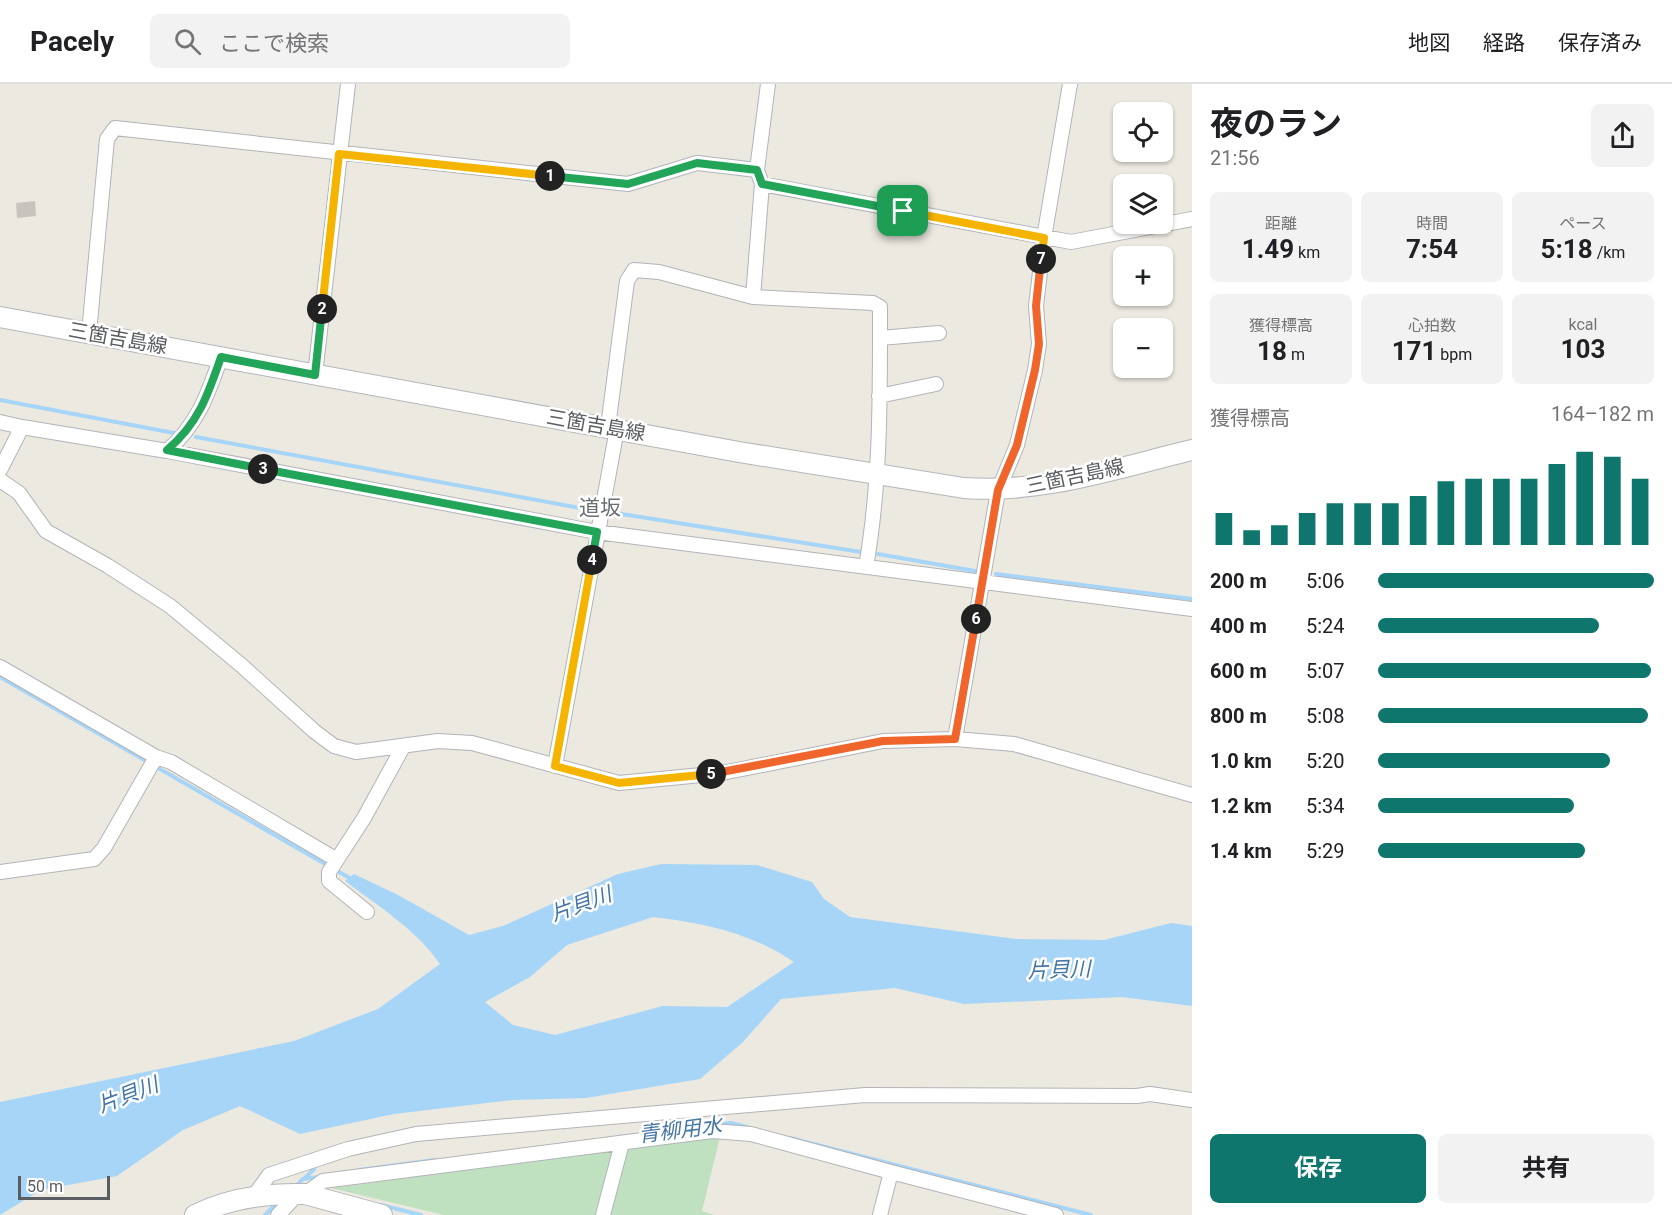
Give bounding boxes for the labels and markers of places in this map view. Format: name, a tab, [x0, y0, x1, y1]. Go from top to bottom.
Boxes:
pin: 1	[535, 161, 565, 191]
pin	[877, 185, 928, 236]
pin: 7	[1026, 244, 1056, 274]
pin: 2	[307, 294, 337, 324]
pin: 3	[248, 454, 278, 484]
pin: 4	[577, 545, 607, 575]
pin: 6	[961, 604, 991, 634]
pin: 5	[696, 759, 726, 789]

